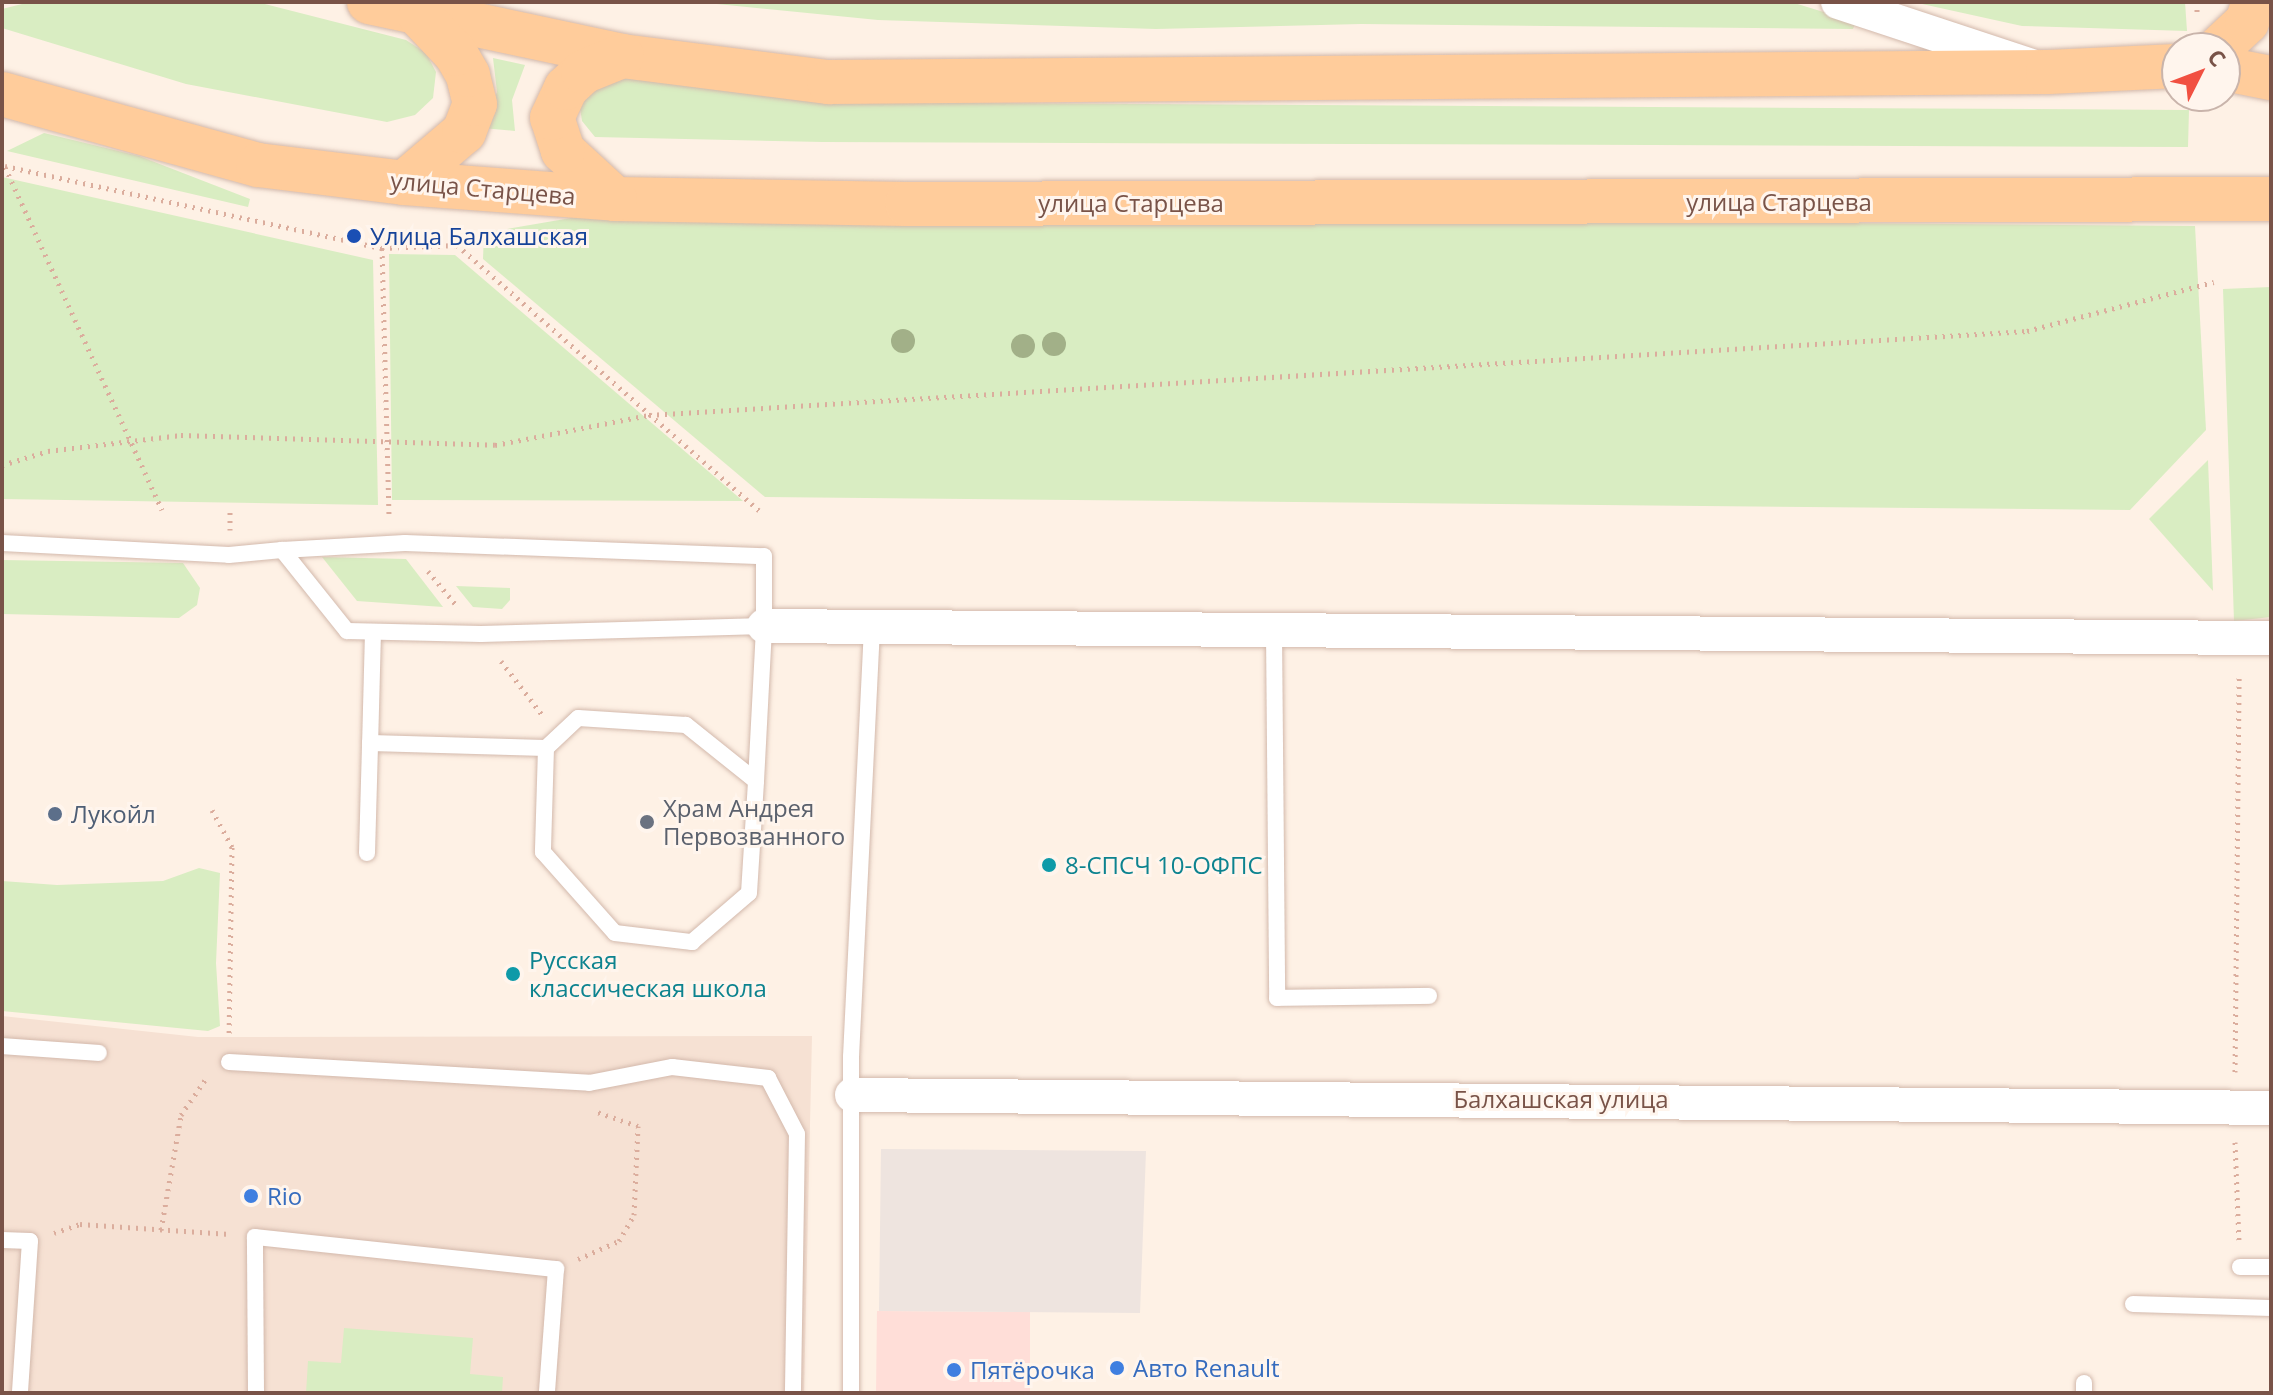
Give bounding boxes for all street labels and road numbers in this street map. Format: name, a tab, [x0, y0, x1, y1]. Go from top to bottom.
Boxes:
street label: улица Старцева	[389, 166, 577, 210]
street label: улица Старцева	[1686, 188, 1872, 216]
street label: улица Старцева	[1038, 189, 1224, 217]
street label: Балхашская улица	[1453, 1085, 1669, 1113]

